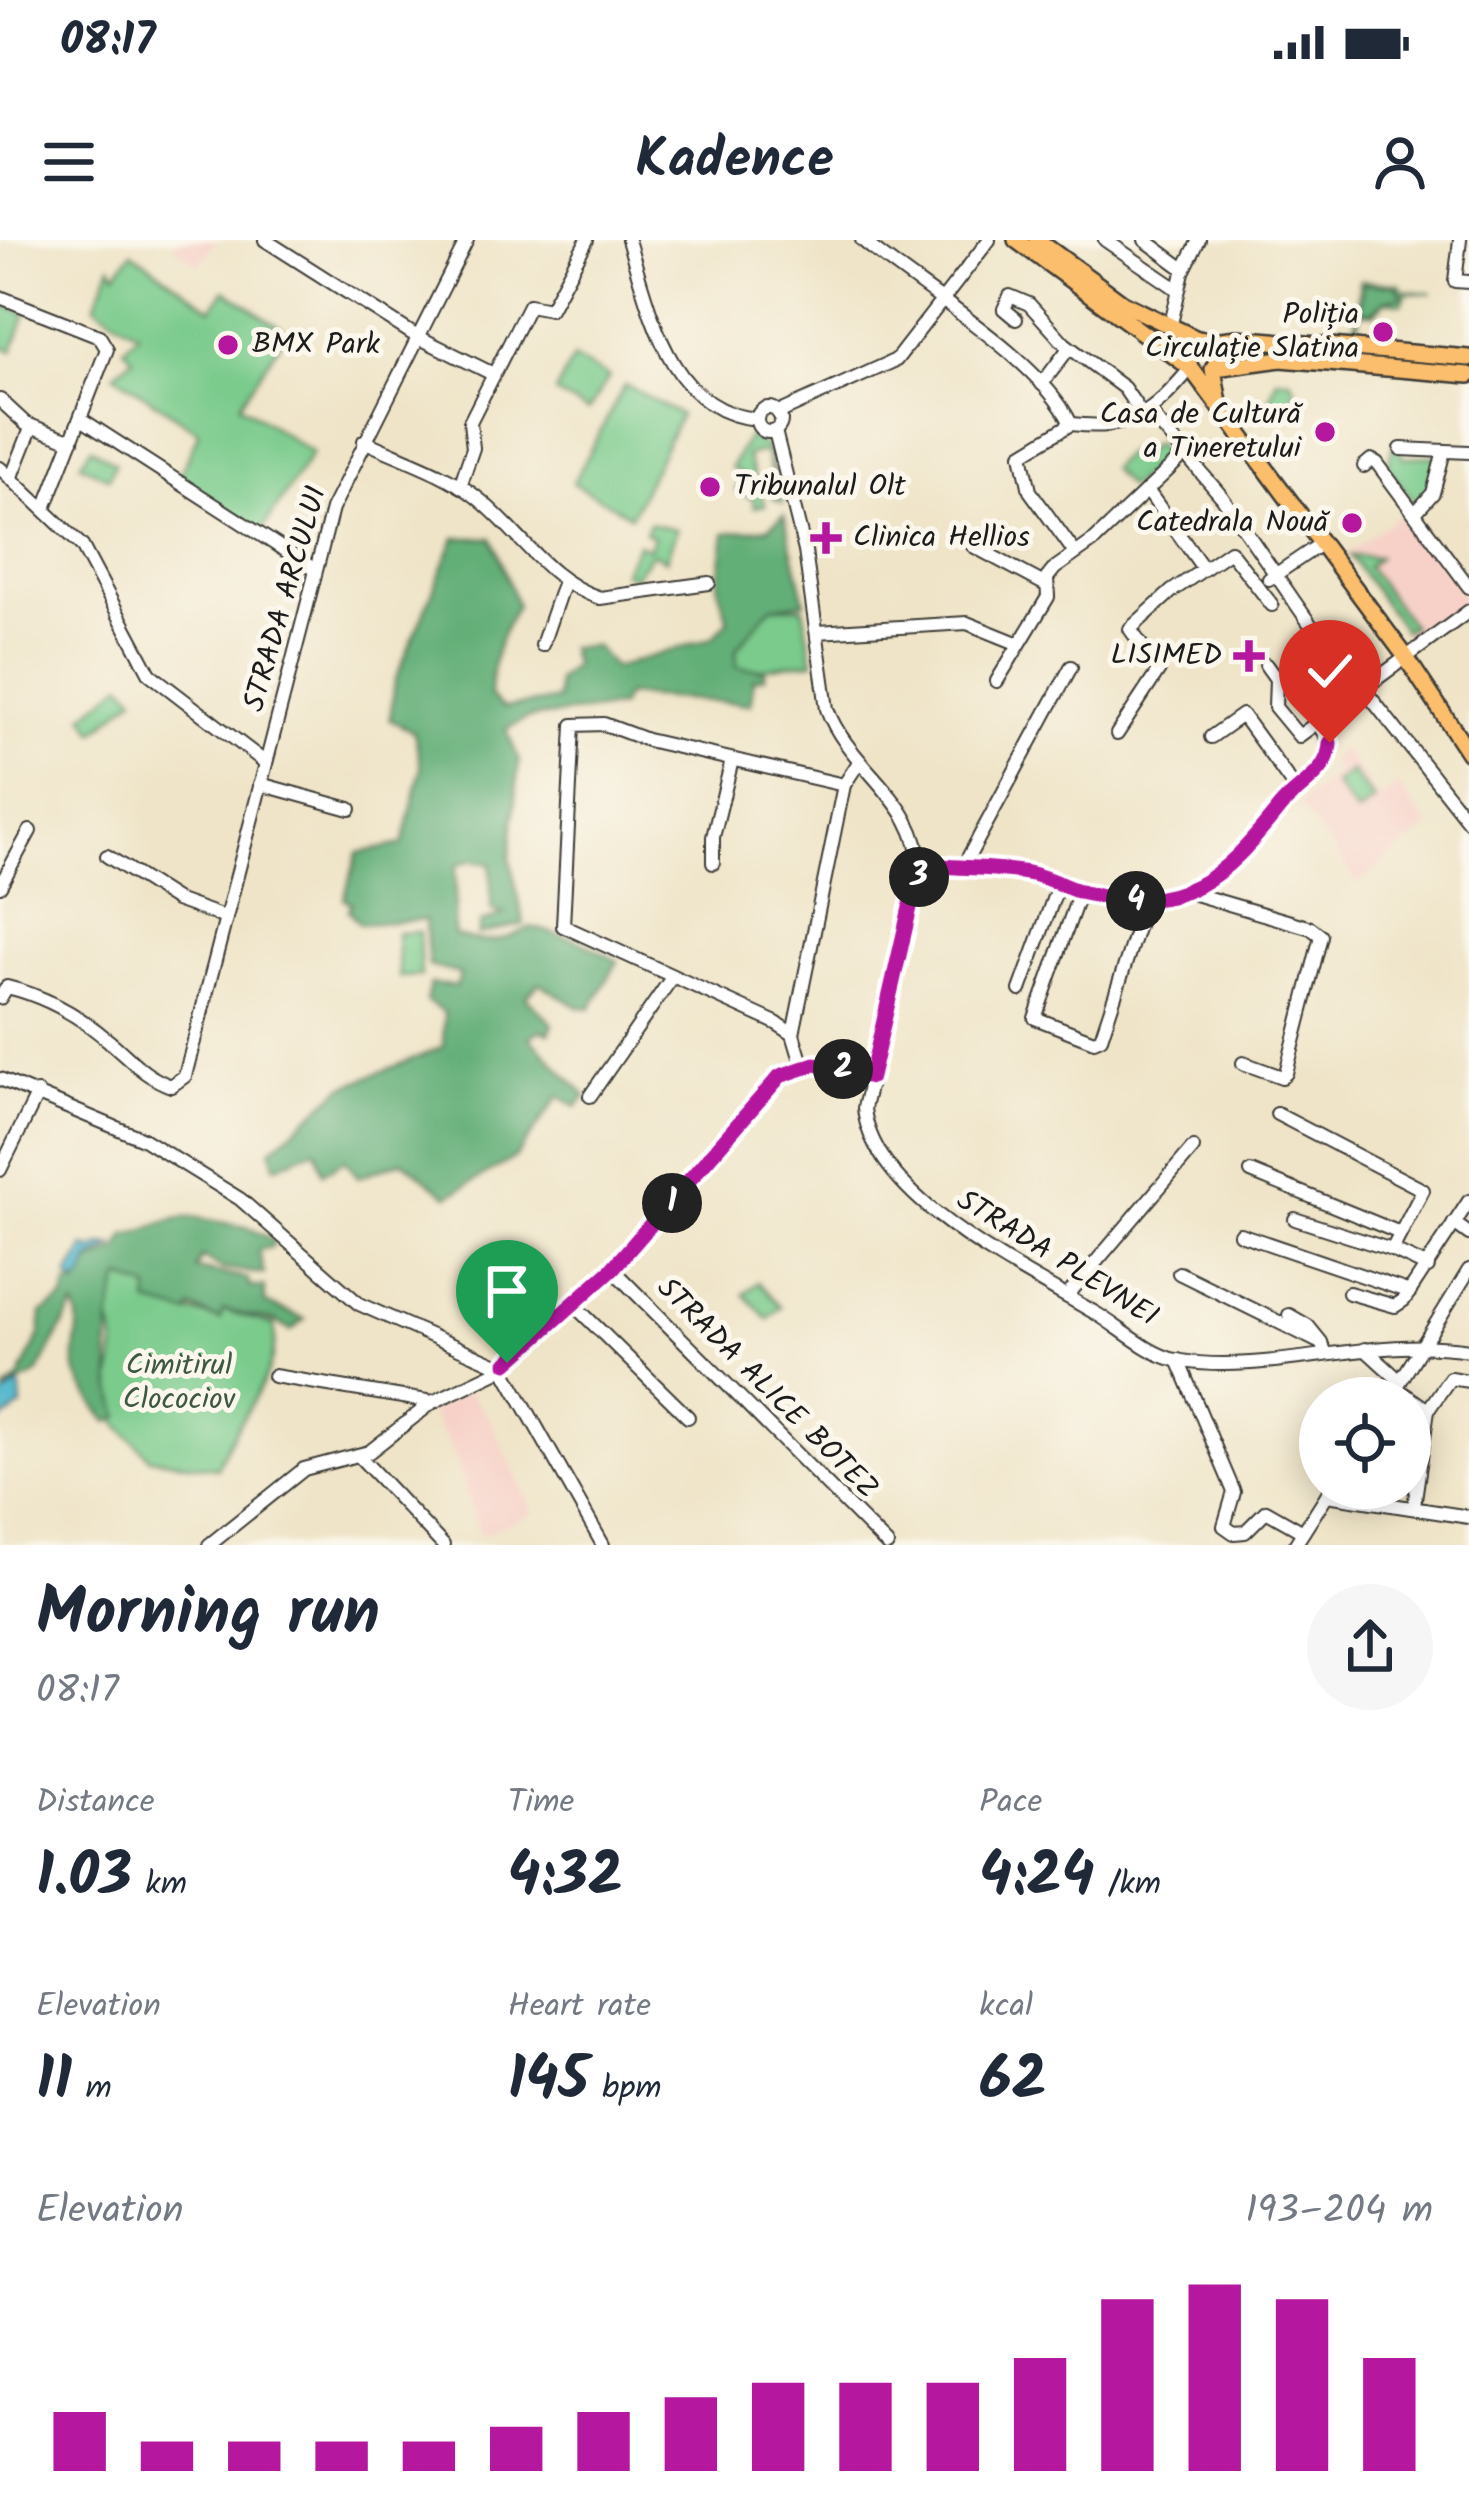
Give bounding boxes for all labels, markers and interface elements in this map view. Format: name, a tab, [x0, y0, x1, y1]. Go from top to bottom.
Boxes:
text: 08:17	[60, 6, 156, 78]
text: Kadence	[635, 119, 834, 205]
icon: menu	[36, 129, 102, 195]
icon: person	[1367, 129, 1433, 195]
place label: Poliția Circulație Slatina	[1145, 291, 1359, 373]
marker: Poliția Circulație Slatina	[1370, 319, 1396, 345]
place label: BMX Park	[252, 321, 381, 369]
marker: BMX Park	[215, 332, 241, 358]
place label: Casa de Cultură a Tineretului	[1100, 391, 1304, 473]
marker: Casa de Cultură a Tineretului	[1312, 419, 1338, 445]
place label: Tribunalul Olt	[734, 463, 906, 511]
marker: Tribunalul Olt	[697, 474, 723, 500]
street label: STRADA ARCULUI	[231, 481, 341, 717]
place label: Catedrala Nouă	[1136, 499, 1331, 547]
marker: Catedrala Nouă	[1339, 510, 1365, 536]
place label: Clinica Hellios	[853, 514, 1030, 562]
marker: Clinica Hellios	[810, 522, 842, 554]
pin	[1279, 620, 1381, 743]
place label: LISIMED	[1111, 632, 1222, 680]
icon: check	[1297, 638, 1363, 704]
marker: LISIMED	[1233, 640, 1265, 672]
pin: 3	[889, 847, 949, 907]
text: 3	[910, 850, 928, 903]
pin: 4	[1106, 871, 1166, 931]
text: 4	[1127, 874, 1145, 927]
pin: 2	[813, 1039, 873, 1099]
text: 2	[833, 1042, 853, 1095]
pin: 1	[642, 1173, 702, 1233]
text: 1	[667, 1176, 677, 1229]
street label: STRADA PLEVNEI	[946, 1178, 1168, 1340]
pin	[456, 1240, 558, 1363]
icon: arrive	[474, 1258, 540, 1324]
street label: STRADA ALICE BOTEZ	[644, 1266, 890, 1512]
park label: Cimitirul Clocociov	[123, 1342, 236, 1424]
map controls	[1299, 1377, 1431, 1509]
button: locate	[1299, 1377, 1431, 1509]
text: Morning run	[36, 1563, 380, 1668]
button: share	[1307, 1584, 1433, 1710]
text: 08:17	[36, 1661, 119, 1723]
text: Distance	[36, 1777, 155, 1830]
text: Time	[508, 1777, 574, 1830]
text: Pace	[979, 1777, 1042, 1830]
text: 1.03	[36, 1830, 132, 1926]
text: 4:32	[508, 1830, 623, 1926]
text: 4:24	[979, 1830, 1094, 1926]
text: km	[132, 1859, 187, 1912]
text: /km	[1094, 1859, 1161, 1912]
text: Elevation	[36, 1981, 161, 2034]
text: Heart rate	[508, 1981, 651, 2034]
text: kcal	[979, 1981, 1033, 2034]
text: 11	[36, 2034, 72, 2130]
text: 145	[508, 2034, 589, 2130]
text: 62	[979, 2034, 1047, 2130]
text: m	[72, 2063, 112, 2116]
text: bpm	[589, 2063, 661, 2116]
text: Elevation	[36, 2181, 184, 2243]
text: 193–204 m	[1245, 2181, 1433, 2243]

